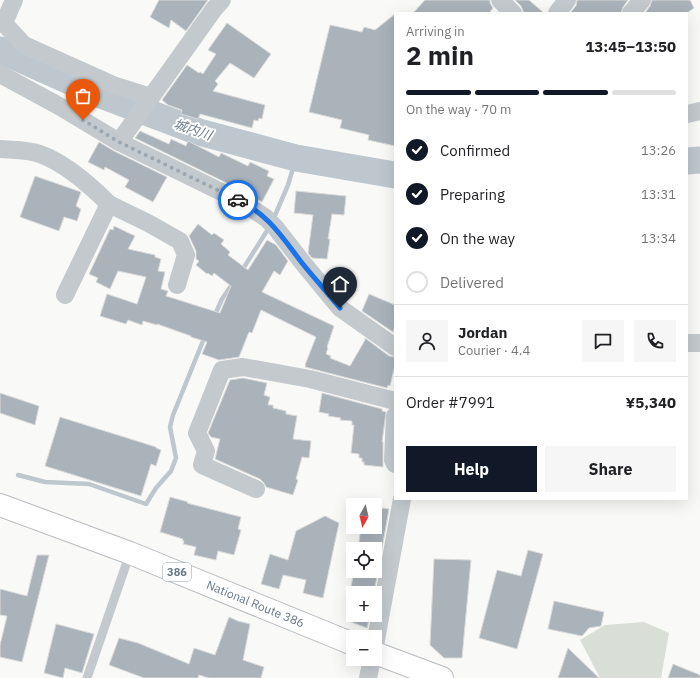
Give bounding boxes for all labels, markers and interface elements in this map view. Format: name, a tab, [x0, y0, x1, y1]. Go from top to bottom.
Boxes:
text: Arriving in	[406, 23, 465, 40]
text: 13:45–13:50	[585, 37, 676, 56]
text: 2 min	[406, 38, 474, 72]
pin	[66, 79, 100, 120]
icon: bag	[72, 85, 94, 107]
text: On the way · 70 m	[406, 101, 511, 118]
water label: 城内川	[172, 115, 216, 145]
icon: check	[406, 139, 428, 161]
text: Confirmed	[440, 141, 510, 160]
text: 13:26	[641, 142, 676, 159]
courier	[218, 180, 258, 220]
icon: check	[406, 183, 428, 205]
text: Preparing	[440, 185, 505, 204]
text: 13:31	[641, 186, 676, 203]
icon: car	[227, 189, 249, 211]
icon: check	[406, 227, 428, 249]
text: On the way	[440, 229, 515, 248]
text: 13:34	[641, 230, 676, 247]
pin	[323, 267, 357, 308]
icon: home	[329, 273, 351, 295]
text: Delivered	[440, 273, 504, 292]
button: person	[406, 320, 448, 362]
button: chat	[582, 320, 624, 362]
button: phone	[634, 320, 676, 362]
text: Jordan	[458, 323, 507, 342]
text: Courier · 4.4	[458, 342, 530, 359]
text: Order #7991	[406, 393, 495, 412]
text: ¥5,340	[626, 393, 676, 412]
button: Help	[406, 446, 537, 492]
button: Share	[545, 446, 676, 492]
north arrow	[346, 498, 382, 534]
map controls	[346, 498, 382, 666]
button: locate	[346, 542, 382, 578]
road number: 386	[163, 563, 191, 581]
street label: National Route 386	[204, 577, 307, 630]
button: +	[346, 586, 382, 622]
button: −	[346, 630, 382, 666]

